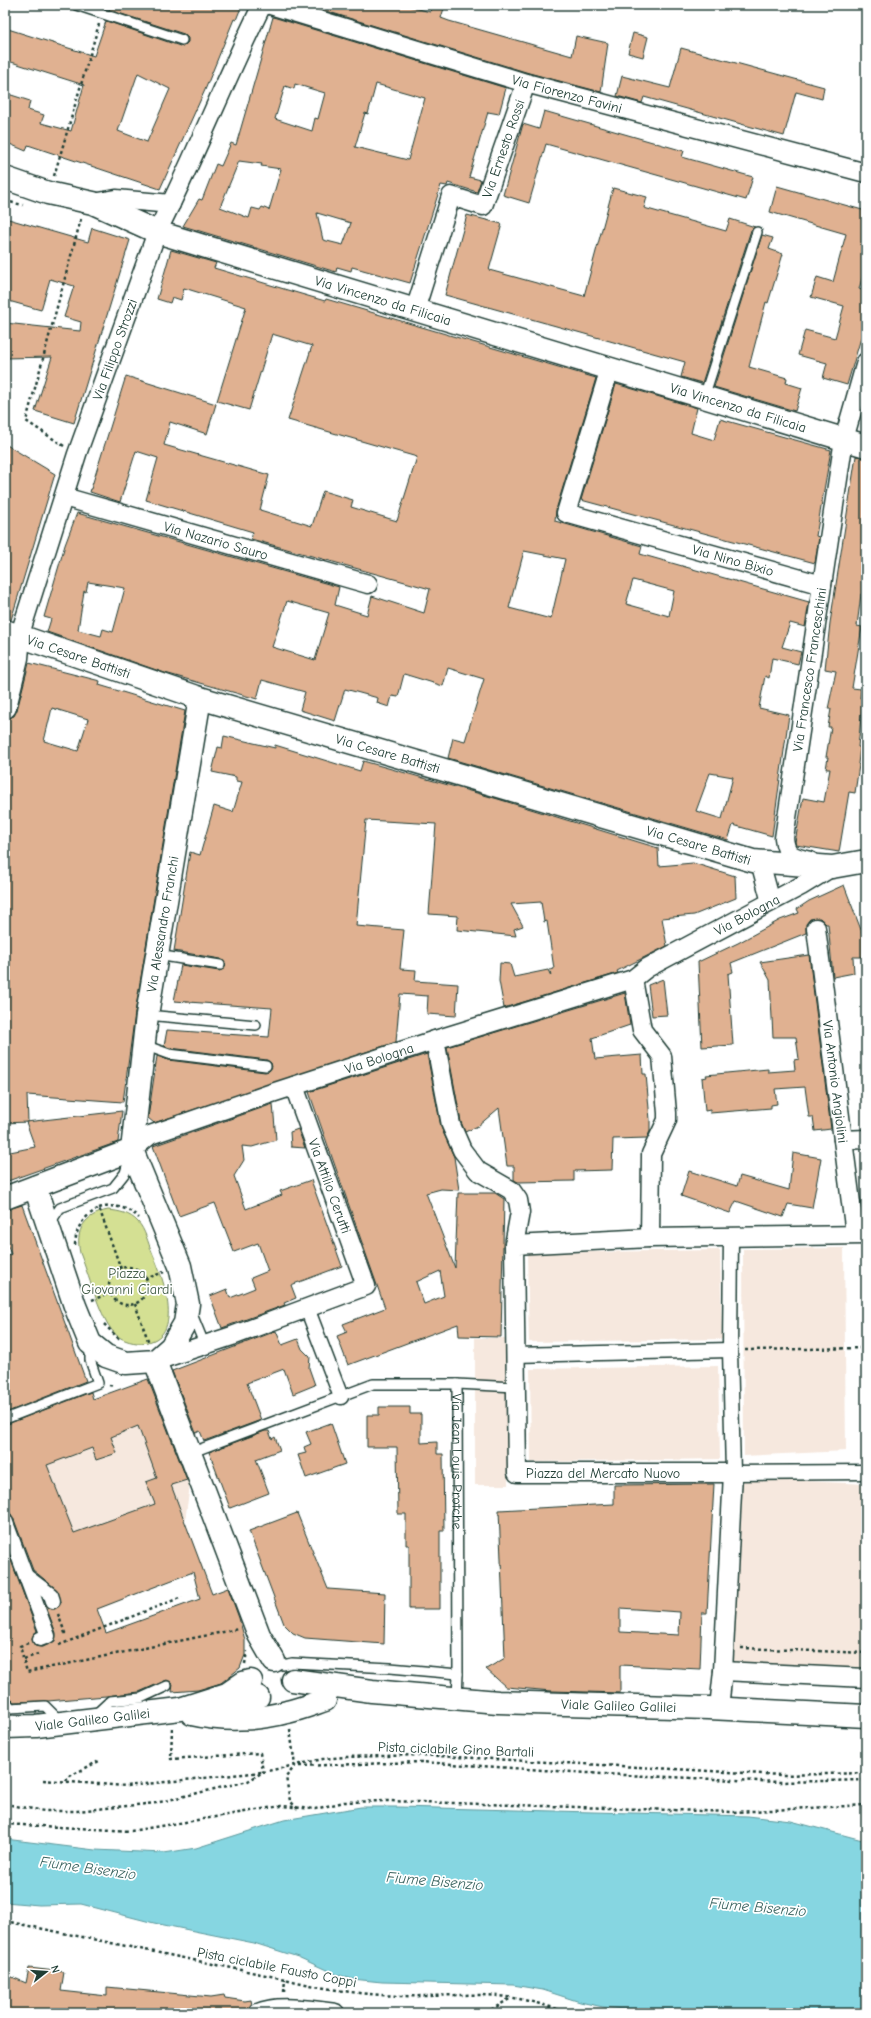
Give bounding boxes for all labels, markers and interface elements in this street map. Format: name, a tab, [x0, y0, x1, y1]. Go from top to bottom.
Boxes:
street label: Via Fiorenzo Favini	[510, 71, 624, 117]
street label: Via Ernesto Rossi	[479, 97, 529, 200]
street label: Via Vincenzo da Filicaia	[313, 272, 453, 329]
street label: Via Filippo Strozzi	[89, 297, 141, 403]
street label: Via Vincenzo da Filicaia	[668, 379, 808, 437]
street label: Via Nazario Sauro	[162, 518, 270, 564]
street label: Via Nino Bixio	[690, 541, 776, 580]
street label: Via Francesco Franceschini	[789, 586, 831, 753]
street label: Via Cesare Battisti	[25, 631, 133, 682]
street label: Via Cesare Battisti	[333, 730, 442, 777]
street label: Via Cesare Battisti	[644, 822, 753, 869]
street label: Via Alessandro Franchi	[143, 855, 182, 994]
street label: Via Bologna	[712, 891, 783, 940]
street label: Via Antonio Angiolini	[819, 1019, 851, 1144]
street label: Via Bologna	[343, 1040, 416, 1078]
street label: Via Attilio Cerutti	[304, 1136, 355, 1236]
park label: Piazza Giovanni Ciardi	[81, 1265, 173, 1298]
street label: Via Jean Louis Protche	[448, 1393, 466, 1530]
street label: Piazza del Mercato Nuovo	[526, 1465, 680, 1482]
street label: Viale Galileo Galilei	[561, 1696, 677, 1716]
street label: Viale Galileo Galilei	[34, 1705, 151, 1735]
street label: Pista ciclabile Gino Bartali	[378, 1738, 534, 1761]
water label: Fiume Bisenzio	[39, 1852, 137, 1884]
water label: Fiume Bisenzio	[386, 1868, 484, 1894]
water label: Fiume Bisenzio	[709, 1894, 807, 1920]
street label: Pista ciclabile Fausto Coppi	[196, 1944, 358, 1991]
north arrow	[26, 1952, 66, 1992]
text: N	[48, 1964, 62, 1975]

